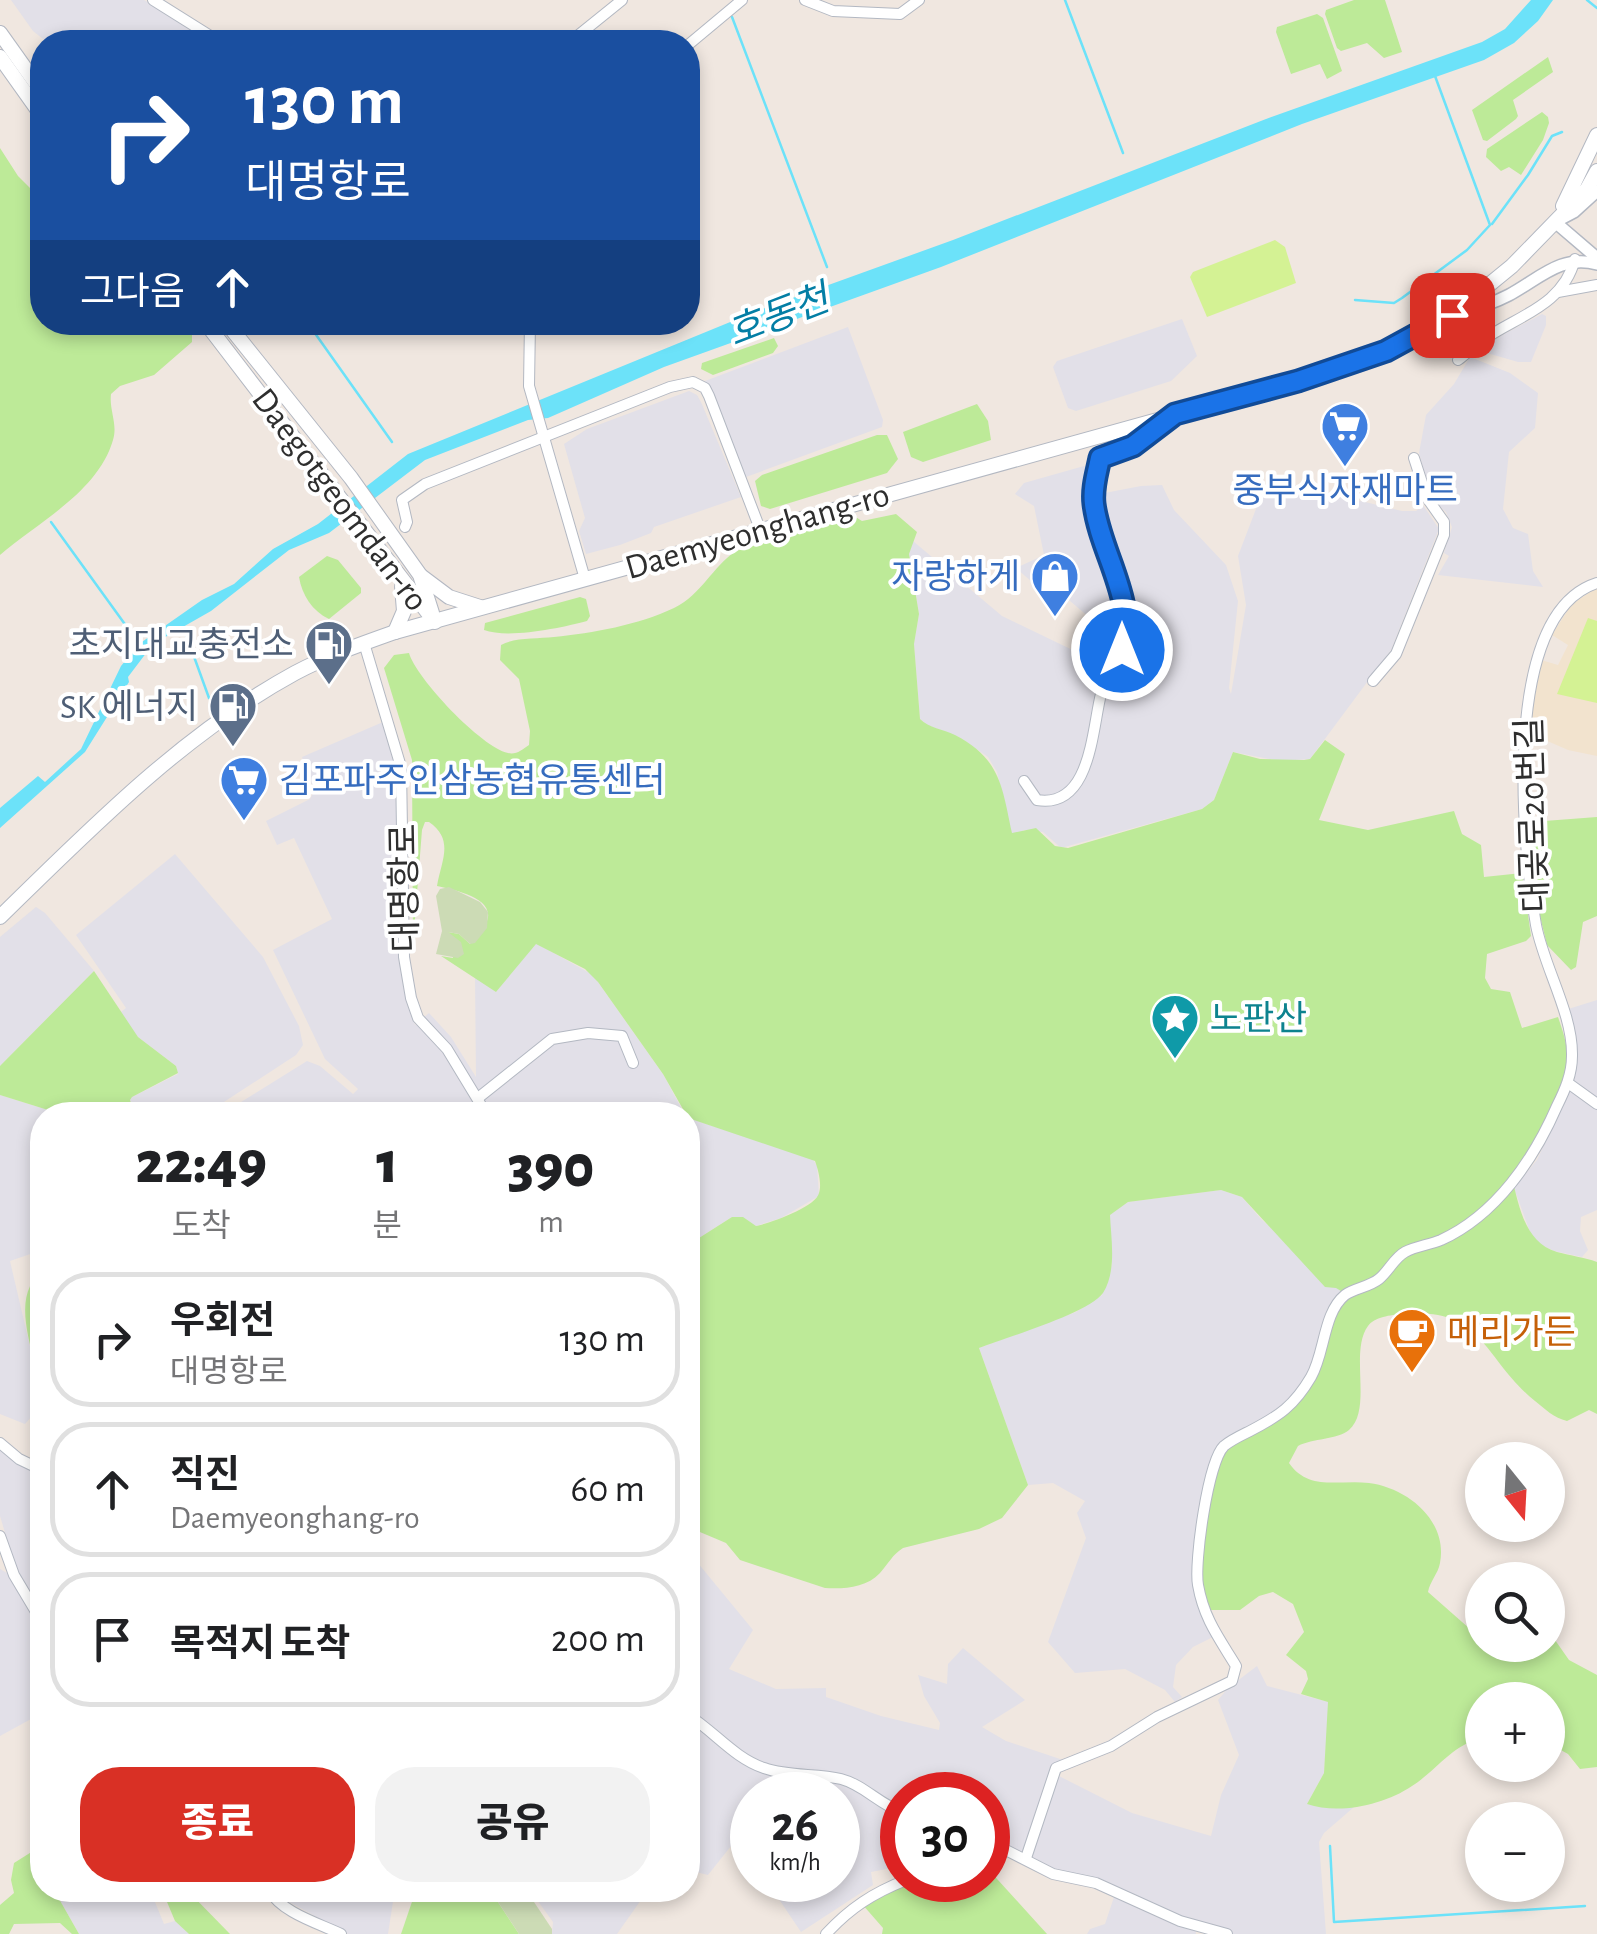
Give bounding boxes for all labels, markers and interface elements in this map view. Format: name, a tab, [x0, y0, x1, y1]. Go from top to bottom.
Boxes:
text: 130 m	[245, 67, 404, 137]
icon: right	[80, 70, 210, 200]
text: 대명항로	[245, 161, 411, 206]
icon: ahead	[205, 260, 260, 315]
pin	[1410, 273, 1495, 358]
text: 그다음	[80, 274, 185, 312]
water label: 호동천	[722, 277, 838, 353]
icon: arrive	[1425, 288, 1480, 343]
street label: Daegotgeomdan-ro	[245, 382, 435, 618]
supermarket icon: 중부식자재마트	[1319, 400, 1371, 468]
place label: 중부식자재마트	[1232, 473, 1458, 509]
street label: Daemyeonghang-ro	[621, 477, 893, 586]
shop icon: 자랑하게	[1029, 550, 1081, 618]
place label: 자랑하게	[891, 559, 1020, 595]
position arrow	[1070, 598, 1174, 702]
fuel station icon: 초지대교충전소	[303, 618, 355, 686]
place label: 초지대교충전소	[69, 626, 294, 663]
fuel station icon: SK 에너지	[207, 680, 259, 748]
place label: SK 에너지	[60, 689, 198, 725]
street label: 대곶로20번길	[1512, 717, 1554, 913]
supermarket icon: 김포파주인삼농협유통센터	[218, 754, 270, 822]
place label: 김포파주인삼농협유통센터	[279, 762, 665, 799]
street label: 대명항로	[385, 823, 424, 953]
place icon: 노판산	[1149, 992, 1201, 1060]
place label: 노판산	[1210, 1001, 1307, 1037]
text: 22:49	[136, 1134, 267, 1194]
text: 1	[376, 1134, 398, 1194]
text: 390	[508, 1138, 594, 1198]
text: m	[538, 1206, 564, 1238]
text: 도착	[172, 1210, 231, 1242]
text: 분	[373, 1210, 402, 1242]
text: 우회전	[170, 1303, 275, 1341]
cafe icon: 메리가든	[1386, 1306, 1438, 1374]
icon: right	[85, 1312, 140, 1367]
place label: 메리가든	[1447, 1315, 1576, 1351]
text: 130 m	[560, 1321, 645, 1359]
text: 대명항로	[170, 1356, 288, 1388]
north arrow	[1465, 1442, 1565, 1542]
map controls	[1465, 1442, 1565, 1902]
text: 직진	[170, 1457, 240, 1495]
icon: ahead	[85, 1462, 140, 1517]
text: 60 m	[570, 1471, 645, 1509]
text: Daemyeonghang-ro	[170, 1502, 420, 1534]
button: search	[1465, 1562, 1565, 1662]
icon: arrive	[85, 1612, 140, 1667]
text: 200 m	[551, 1621, 645, 1659]
text: 목적지 도착	[170, 1626, 351, 1664]
button: +	[1465, 1682, 1565, 1782]
button: 종료	[80, 1767, 355, 1882]
button: 공유	[375, 1767, 650, 1882]
speed limit sign: 30	[880, 1772, 1010, 1902]
text: 26	[771, 1800, 819, 1850]
button: −	[1465, 1802, 1565, 1902]
text: km/h	[769, 1850, 821, 1875]

